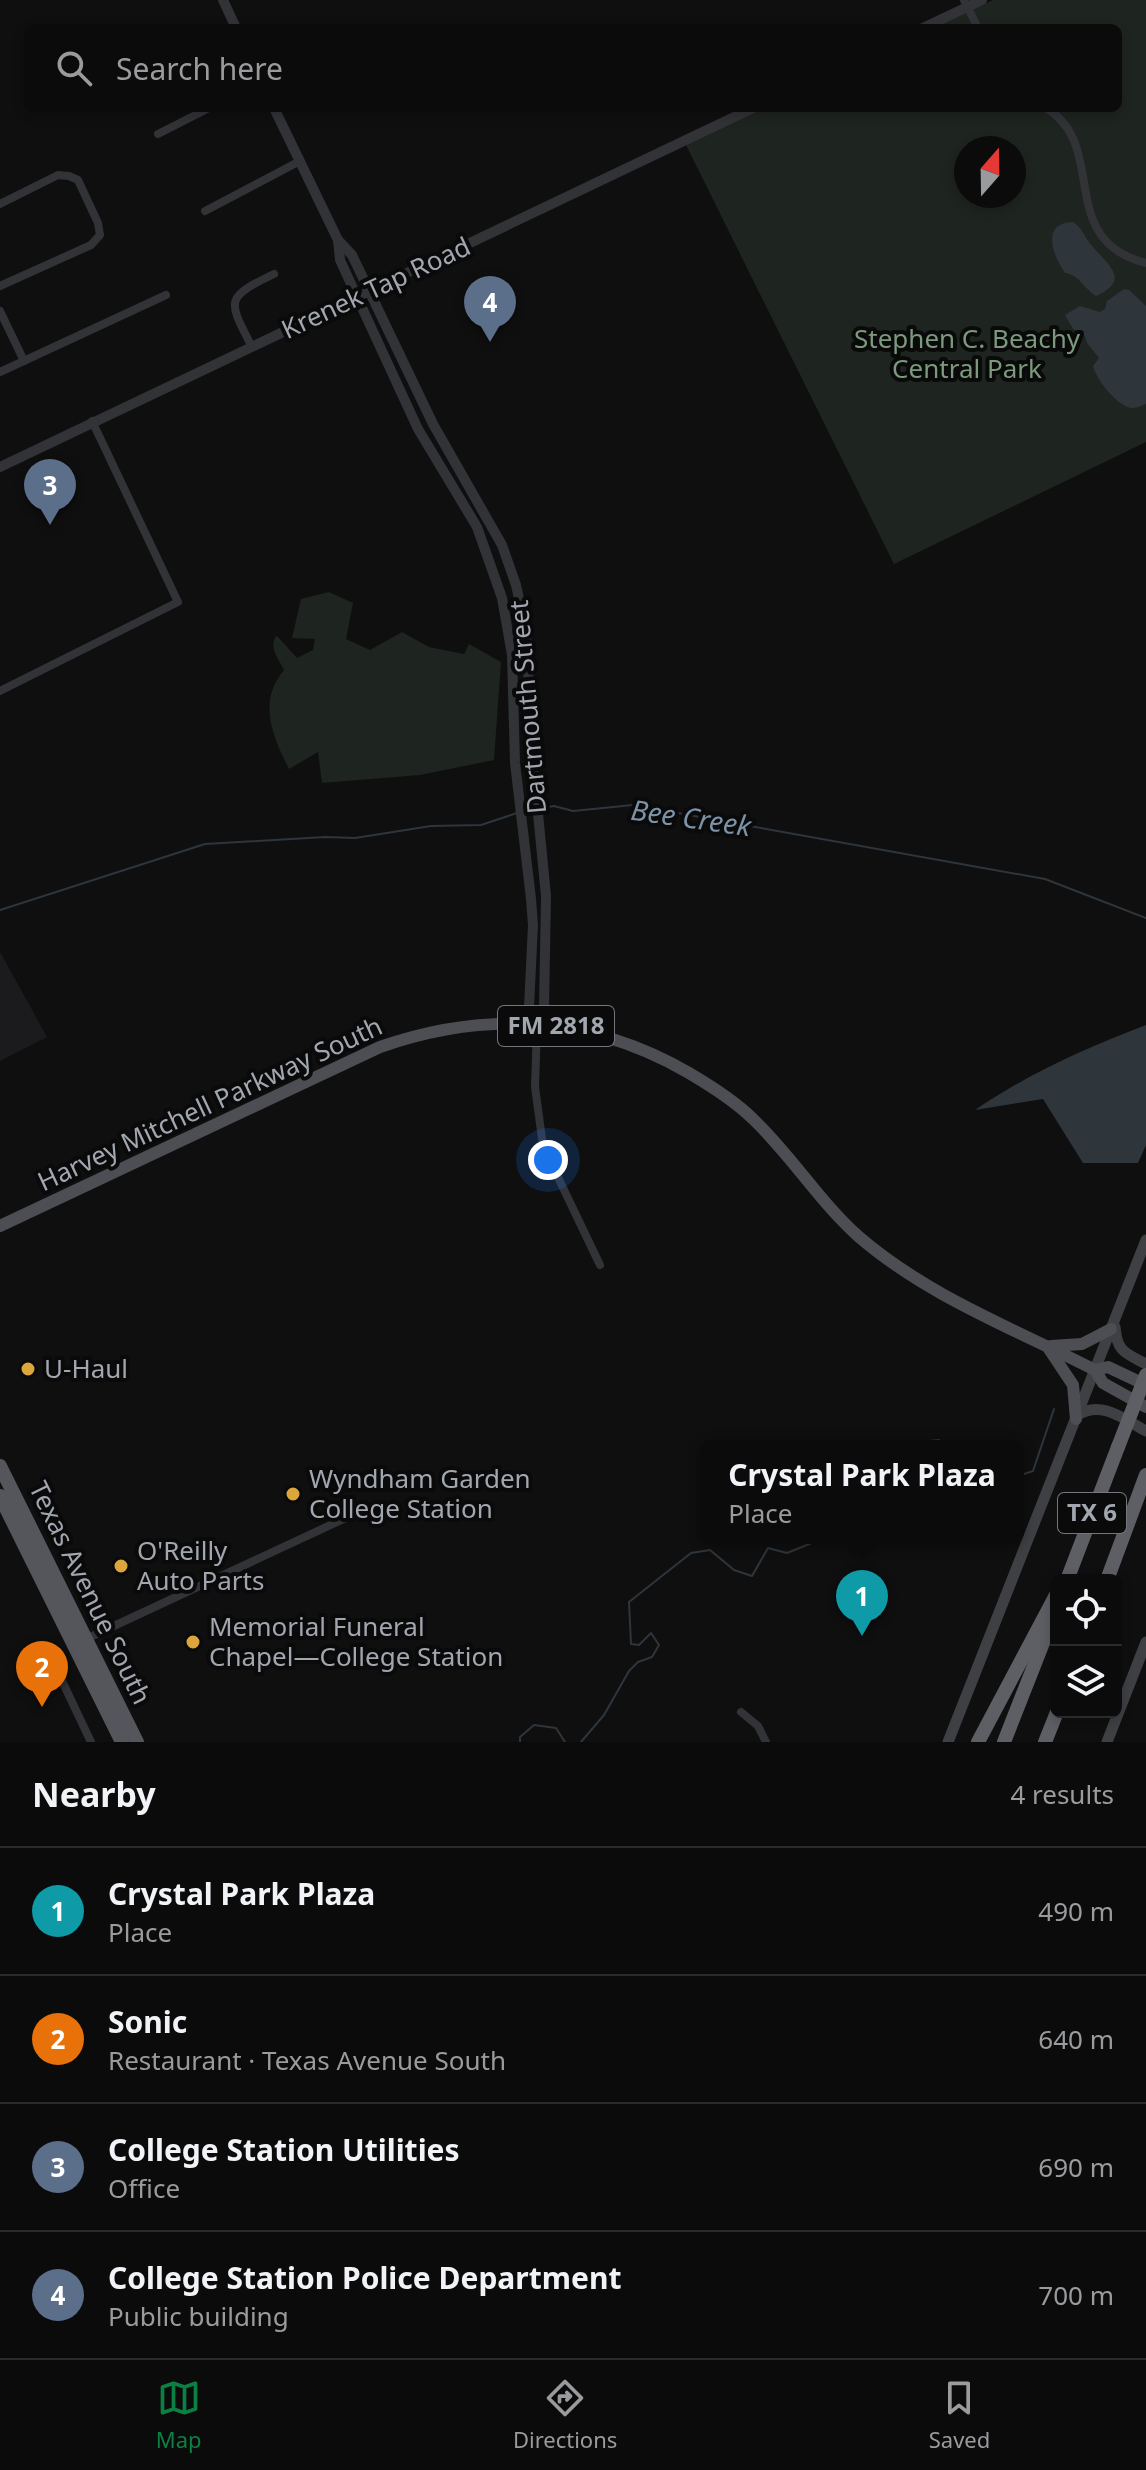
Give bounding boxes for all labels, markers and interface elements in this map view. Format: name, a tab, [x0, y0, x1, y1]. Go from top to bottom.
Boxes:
search box	[24, 24, 1122, 112]
icon: search	[52, 46, 96, 90]
text: Search here	[116, 48, 283, 89]
north arrow	[954, 136, 1026, 208]
street label: Krenek Tap Road	[275, 228, 476, 347]
pin: 4	[464, 276, 516, 342]
park label: Stephen C. Beachy Central Park	[854, 320, 1081, 386]
pin: 3	[24, 459, 76, 525]
street label: Dartmouth Street	[500, 599, 554, 816]
water label: Bee Creek	[629, 790, 755, 844]
road number: FM 2818	[498, 1006, 614, 1046]
street label: Harvey Mitchell Parkway South	[31, 1007, 388, 1199]
your location	[528, 1140, 568, 1180]
place label: U-Haul	[44, 1350, 128, 1386]
marker: U-Haul	[19, 1360, 37, 1378]
popup	[700, 1440, 1024, 1544]
text: Crystal Park Plaza	[728, 1454, 996, 1495]
place label: Wyndham Garden College Station	[309, 1460, 531, 1526]
street label: Texas Avenue South	[21, 1475, 161, 1710]
marker: Wyndham Garden College Station	[284, 1485, 302, 1503]
road number: TX 6	[1058, 1493, 1126, 1533]
text: Place	[728, 1495, 793, 1531]
place label: O'Reilly Auto Parts	[137, 1532, 264, 1598]
marker: O'Reilly Auto Parts	[112, 1557, 130, 1575]
pin: 1	[836, 1570, 888, 1636]
map controls	[1050, 1574, 1122, 1718]
button: locate	[1050, 1574, 1122, 1646]
place label: Memorial Funeral Chapel—College Station	[209, 1608, 503, 1674]
marker: Memorial Funeral Chapel—College Station	[184, 1633, 202, 1651]
pin: 2	[16, 1641, 68, 1707]
button: layers	[1050, 1646, 1122, 1718]
text: Nearby	[32, 1771, 156, 1817]
text: 4 results	[1010, 1776, 1114, 1812]
text: Crystal Park Plaza	[108, 1873, 375, 1914]
text: 1	[51, 1893, 65, 1929]
text: 490 m	[1038, 1893, 1114, 1929]
text: Place	[108, 1914, 172, 1950]
text: Sonic	[108, 2001, 187, 2042]
text: 2	[51, 2021, 65, 2057]
text: 640 m	[1038, 2021, 1114, 2057]
text: Restaurant · Texas Avenue South	[108, 2042, 506, 2078]
text: College Station Utilities	[108, 2129, 460, 2170]
text: 3	[51, 2149, 65, 2185]
text: 690 m	[1038, 2149, 1114, 2185]
text: Office	[108, 2170, 180, 2206]
text: College Station Police Department	[108, 2257, 621, 2298]
text: 4	[51, 2277, 65, 2313]
text: 700 m	[1038, 2277, 1114, 2313]
text: Public building	[108, 2298, 289, 2334]
tab: Map	[156, 2376, 202, 2454]
tab: Directions	[513, 2376, 617, 2454]
tab: Saved	[929, 2376, 990, 2454]

